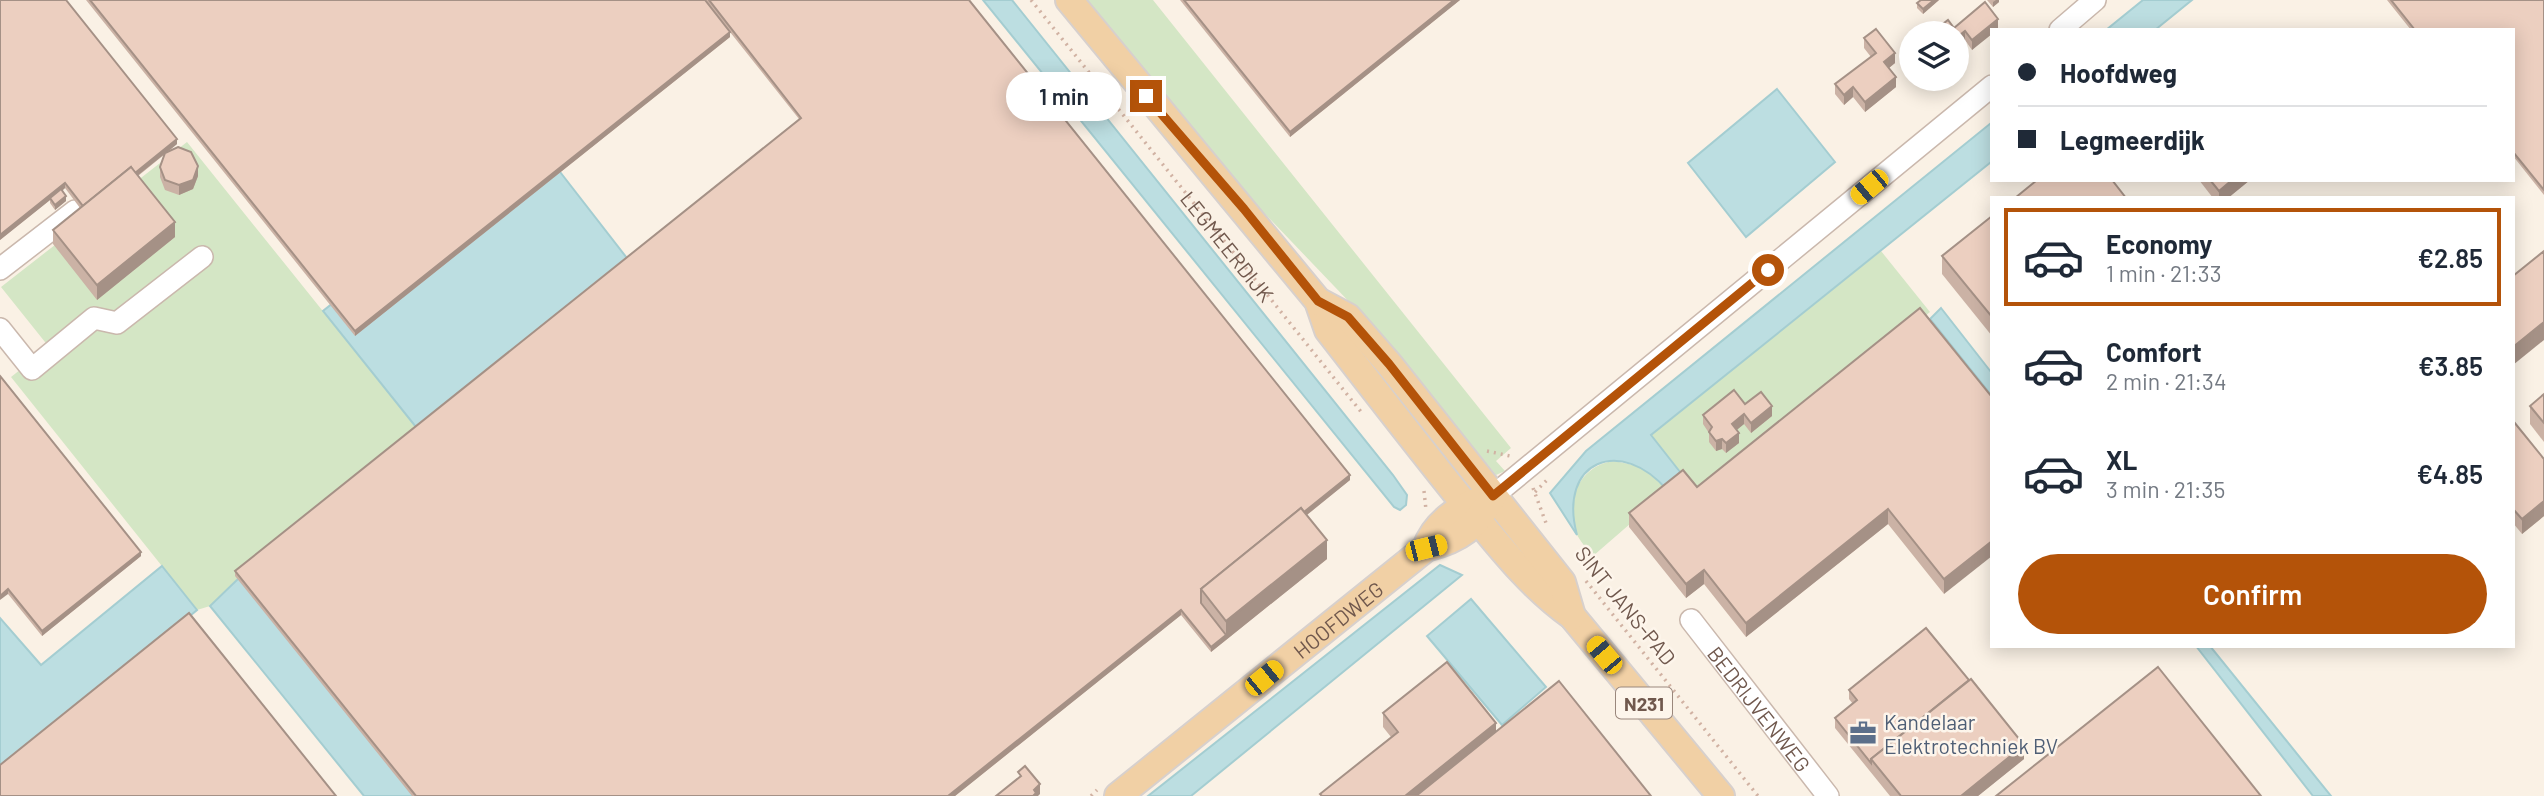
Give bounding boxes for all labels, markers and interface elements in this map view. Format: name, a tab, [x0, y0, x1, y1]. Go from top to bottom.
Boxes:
map controls	[1899, 21, 1969, 91]
button: layers	[1899, 21, 1969, 91]
text: Hoofdweg	[2060, 57, 2177, 88]
callout: 1 min	[1006, 72, 1122, 120]
route end	[1130, 80, 1162, 112]
text: 1 min	[1039, 82, 1089, 110]
text: Legmeerdijk	[2060, 124, 2205, 155]
car	[1847, 165, 1892, 209]
street label: LEGMEERDIJK	[1176, 186, 1280, 306]
icon: car	[2022, 226, 2085, 289]
text: Economy	[2106, 228, 2212, 259]
text: €2.85	[2417, 242, 2483, 273]
route start	[1752, 254, 1784, 286]
text: 1 min · 21:33	[2106, 259, 2222, 287]
icon: car	[2022, 334, 2085, 397]
text: Comfort	[2106, 336, 2202, 367]
text: €3.85	[2418, 350, 2483, 381]
text: 2 min · 21:34	[2106, 367, 2227, 395]
icon: car	[2022, 442, 2085, 505]
text: XL	[2106, 444, 2137, 475]
text: €4.85	[2417, 458, 2483, 489]
text: 3 min · 21:35	[2106, 475, 2225, 503]
car	[1404, 533, 1449, 563]
street label: SINT JANS-PAD	[1571, 541, 1681, 669]
button: Confirm	[2018, 554, 2487, 634]
street label: HOOFDWEG	[1288, 576, 1388, 663]
car	[1583, 632, 1626, 678]
street label: BEDRIJVENWEG	[1703, 641, 1816, 776]
car	[1242, 657, 1287, 699]
road number: N231	[1616, 688, 1672, 718]
place label: Kandelaar Elektrotechniek BV	[1884, 709, 2058, 758]
office icon: Kandelaar Elektrotechniek BV	[1848, 718, 1878, 748]

